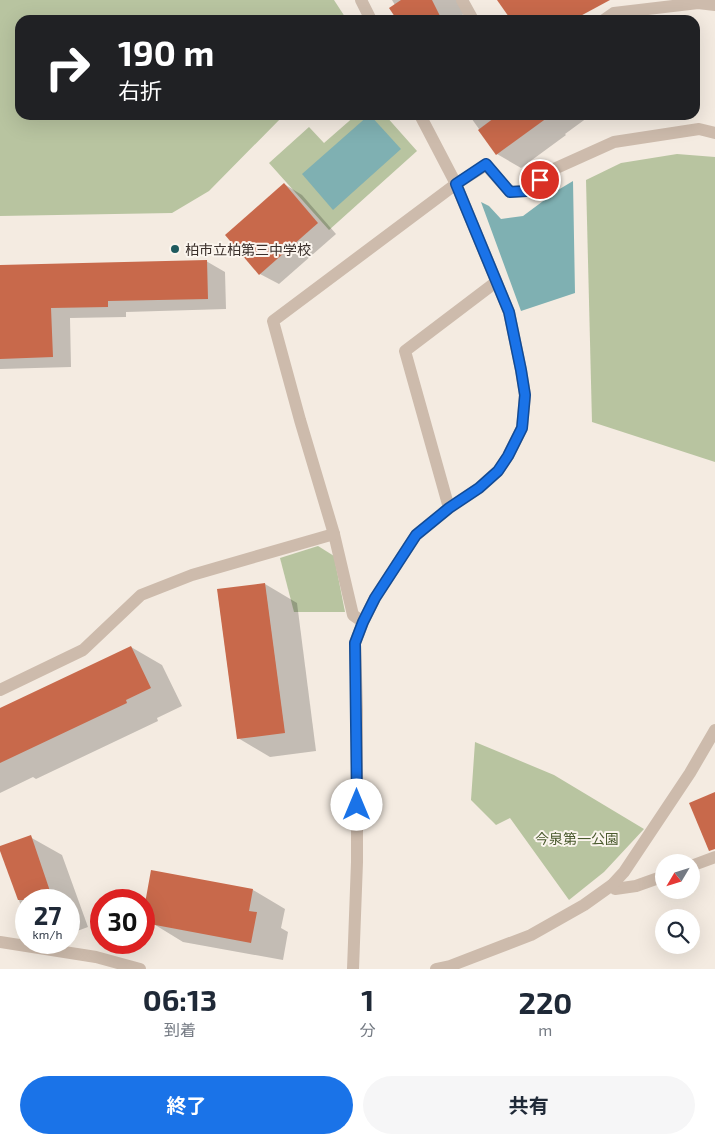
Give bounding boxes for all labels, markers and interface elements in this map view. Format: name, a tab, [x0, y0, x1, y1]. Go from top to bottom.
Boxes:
text: 190 m	[118, 31, 214, 73]
icon: right	[35, 35, 100, 100]
text: 右折	[118, 77, 162, 103]
pin	[519, 159, 561, 201]
icon: arrive	[526, 166, 554, 194]
place label: 柏市立柏第三中学校	[185, 241, 311, 258]
marker: 柏市立柏第三中学校	[169, 243, 181, 255]
position arrow	[330, 778, 382, 830]
park label: 今泉第一公園	[535, 830, 619, 847]
north arrow	[655, 854, 700, 899]
map controls	[655, 854, 700, 954]
speed limit sign: 30	[90, 889, 155, 954]
text: 27	[34, 900, 61, 930]
button: search	[655, 909, 700, 954]
text: km/h	[33, 927, 62, 941]
text: 06:13	[143, 981, 217, 1017]
text: 1	[361, 981, 374, 1017]
text: 220	[518, 984, 572, 1020]
text: 到着	[164, 1020, 196, 1039]
text: 分	[360, 1020, 376, 1039]
text: m	[538, 1020, 552, 1039]
button: 終了	[20, 1076, 353, 1134]
button: 共有	[363, 1076, 695, 1134]

